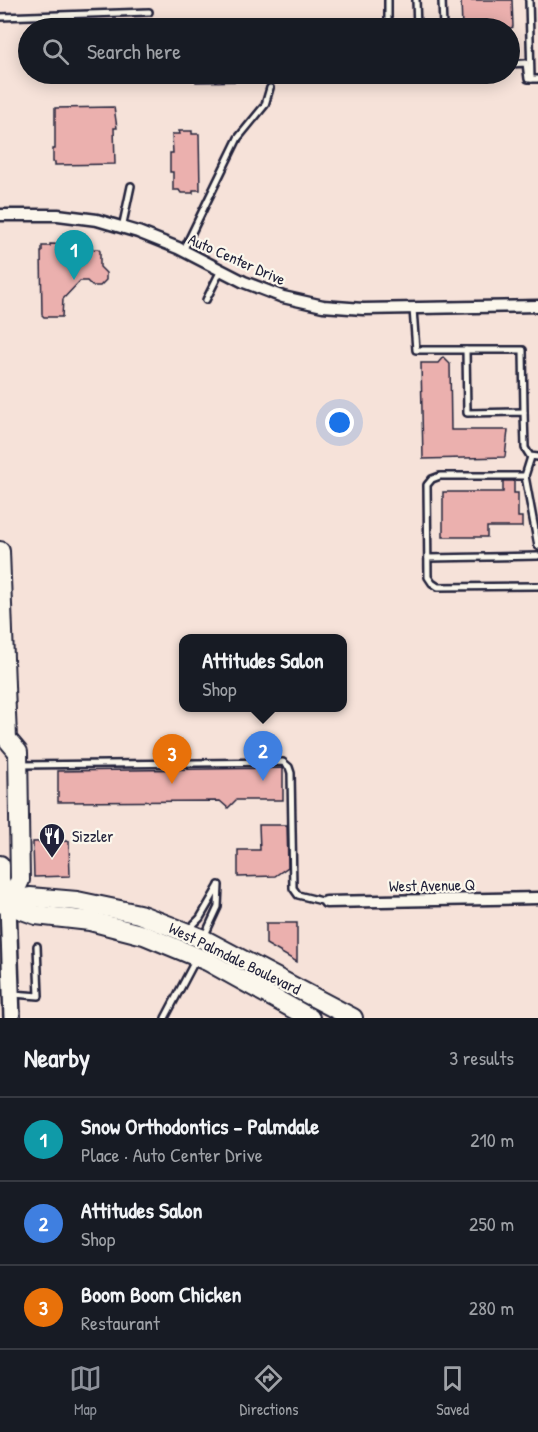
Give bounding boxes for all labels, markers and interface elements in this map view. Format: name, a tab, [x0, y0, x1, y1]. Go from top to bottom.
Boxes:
search box	[18, 18, 520, 84]
icon: search	[39, 35, 72, 68]
text: Search here	[87, 36, 181, 66]
street label: Auto Center Drive	[185, 228, 290, 290]
pin: 1	[54, 230, 94, 280]
your location	[325, 408, 354, 437]
popup	[179, 634, 347, 712]
text: Attitudes Salon	[202, 645, 324, 675]
text: Shop	[202, 675, 236, 702]
pin: 2	[244, 732, 282, 781]
pin: 3	[152, 734, 192, 784]
restaurant icon: Sizzler	[37, 821, 67, 859]
place label: Sizzler	[72, 825, 113, 847]
street label: West Avenue Q	[389, 873, 475, 897]
street label: West Palmdale Boulevard	[165, 917, 305, 999]
text: Nearby	[24, 1040, 90, 1075]
text: 3 results	[449, 1044, 514, 1071]
text: Snow Orthodontics - Palmdale	[81, 1111, 319, 1141]
text: 1	[40, 1126, 47, 1153]
text: 210 m	[470, 1126, 514, 1153]
text: Place · Auto Center Drive	[81, 1141, 263, 1168]
text: Attitudes Salon	[81, 1195, 202, 1225]
text: 2	[39, 1210, 48, 1237]
text: 250 m	[469, 1210, 514, 1237]
text: Shop	[81, 1225, 115, 1252]
text: Boom Boom Chicken	[81, 1279, 241, 1309]
text: 3	[39, 1294, 48, 1321]
text: 280 m	[469, 1294, 514, 1321]
text: Restaurant	[81, 1309, 160, 1336]
tab: Map	[69, 1362, 102, 1420]
tab: Directions	[240, 1362, 298, 1420]
tab: Saved	[436, 1362, 469, 1420]

